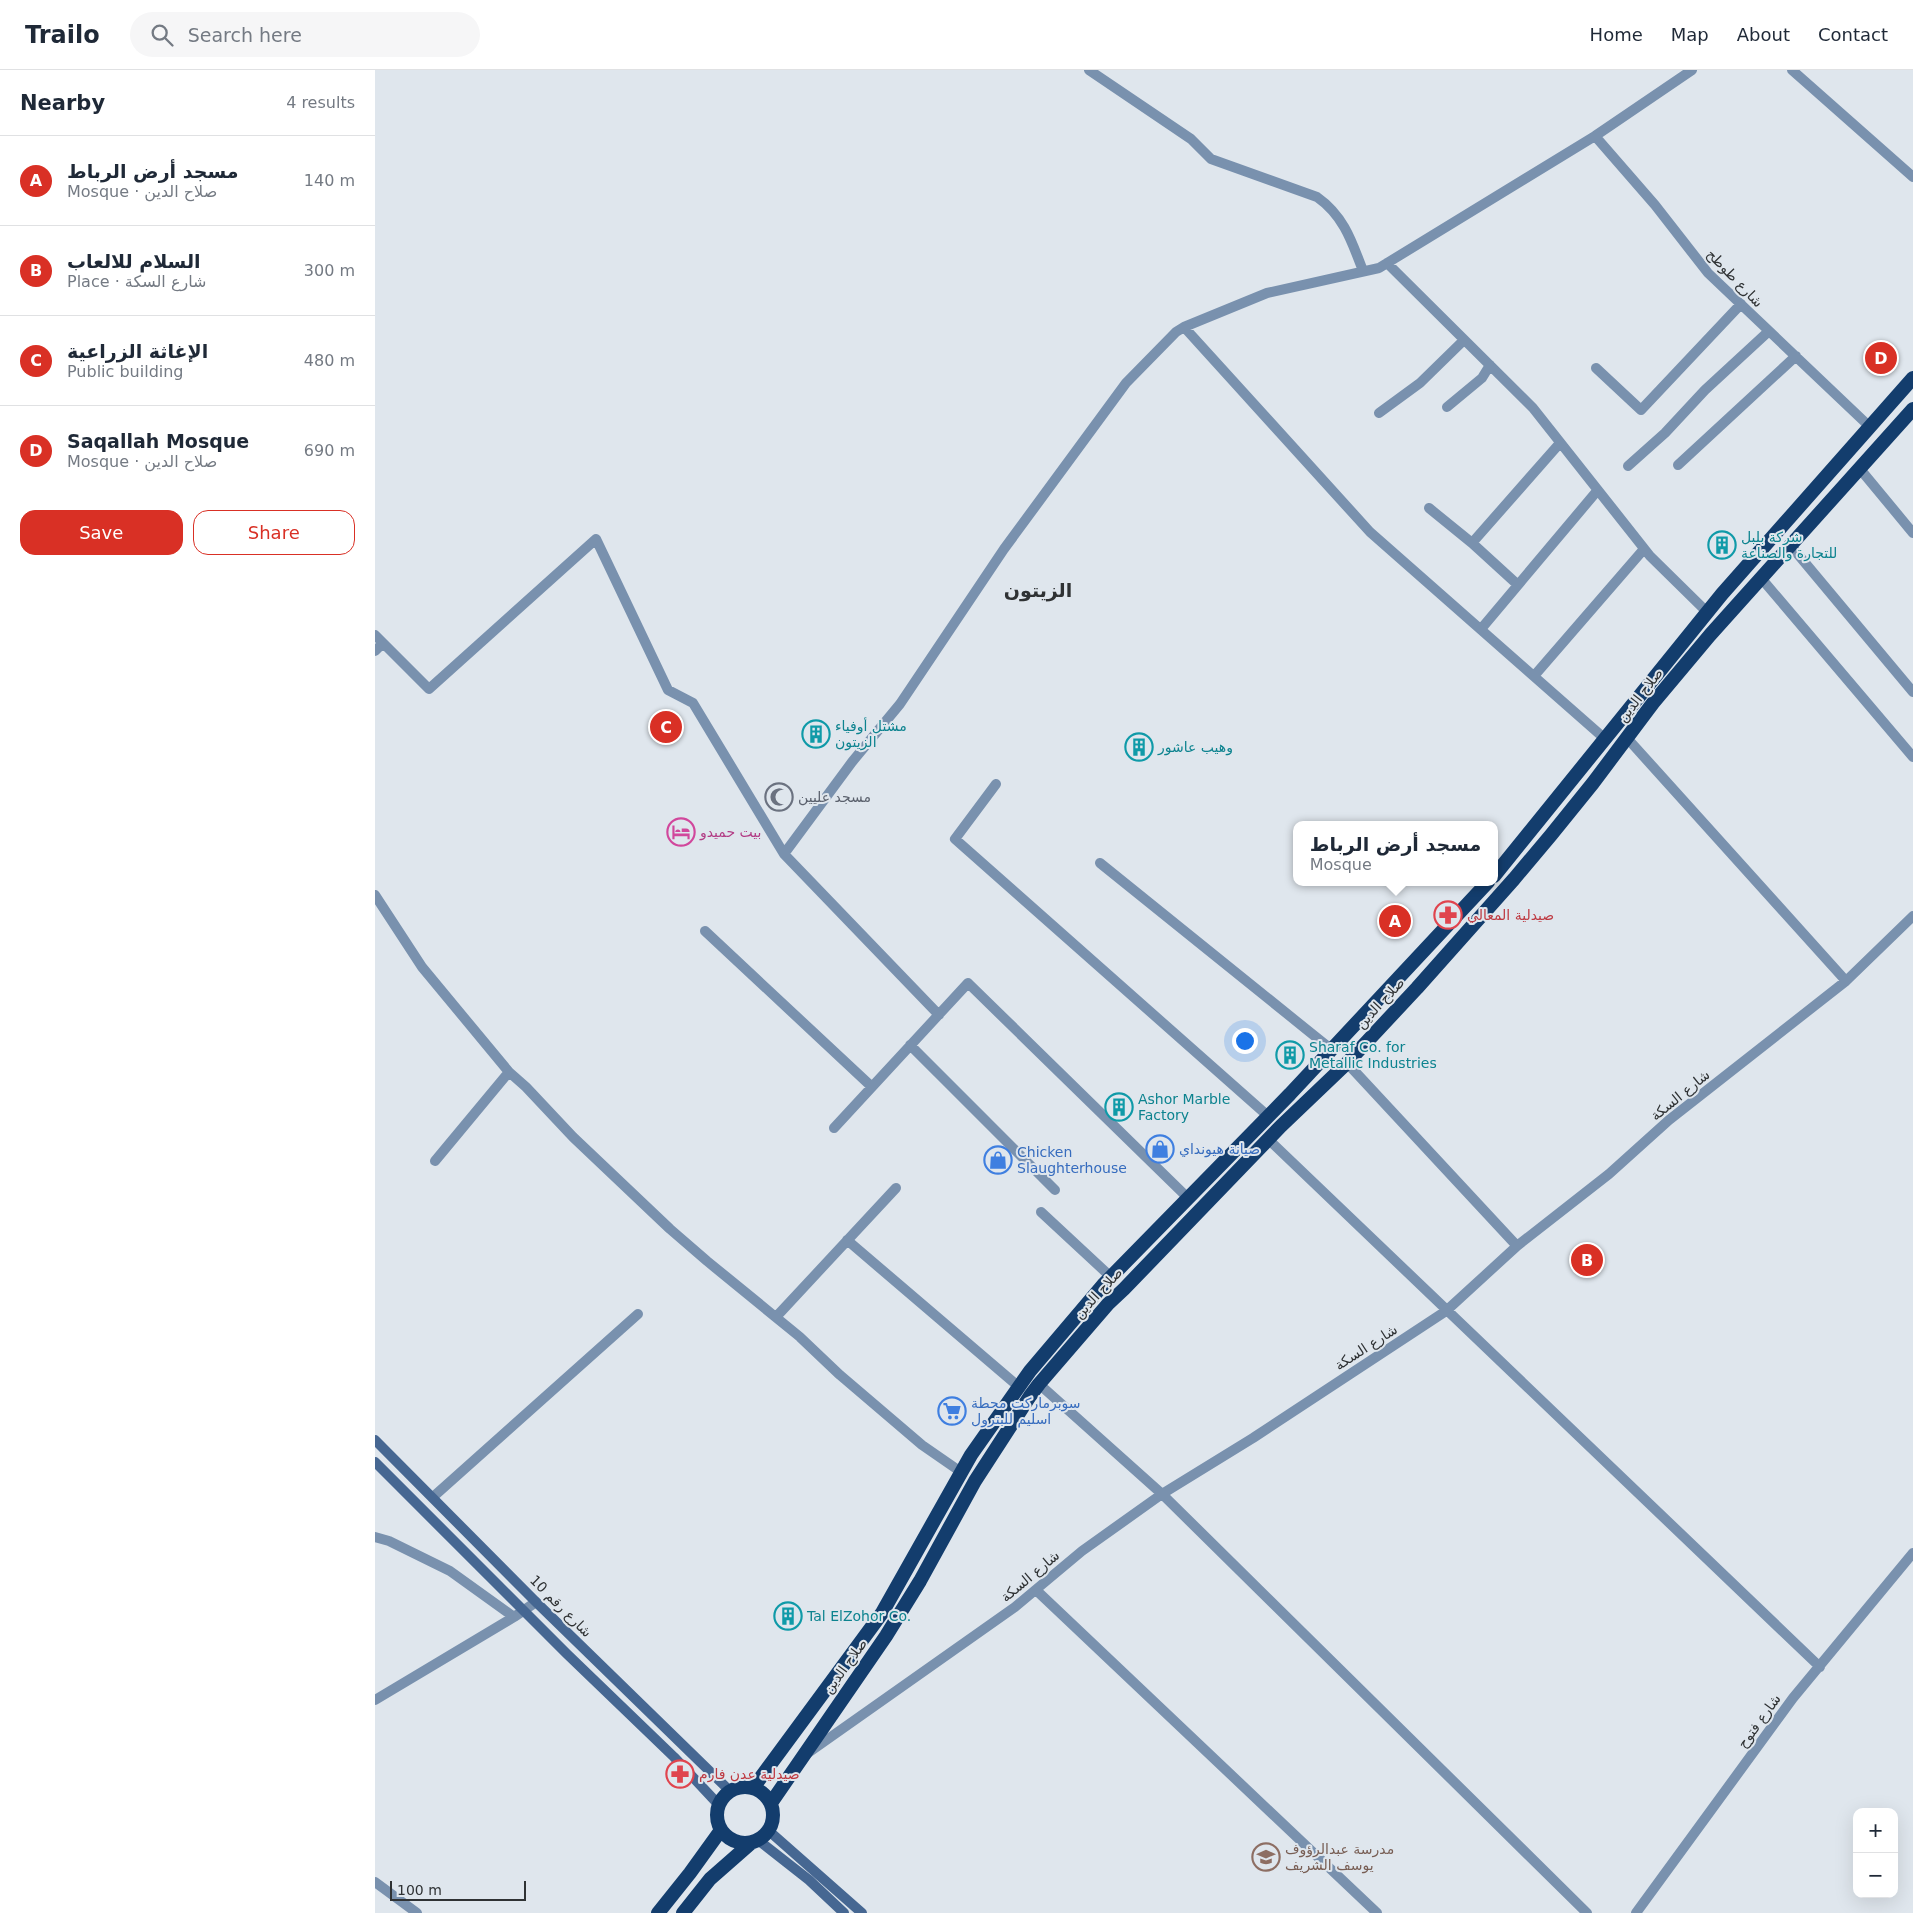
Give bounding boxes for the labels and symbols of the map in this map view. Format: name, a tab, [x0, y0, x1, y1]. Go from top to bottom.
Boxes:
street label: شارع طوطح	[1703, 246, 1767, 311]
pin: D	[1865, 339, 1897, 377]
place label: شركة بلبل للتجارة والصناعة	[1741, 529, 1837, 562]
building icon: شركة بلبل للتجارة والصناعة	[1707, 530, 1737, 560]
district label: الزيتون	[1004, 579, 1072, 602]
street label: صلاح الدين	[1614, 665, 1667, 726]
pin: C	[650, 708, 682, 746]
place label: مشتل أوفياء الزيتون	[835, 717, 907, 751]
building icon: مشتل أوفياء الزيتون	[801, 719, 831, 749]
building icon: وهيب عاشور	[1124, 732, 1154, 762]
place label: وهيب عاشور	[1157, 739, 1233, 756]
mosque icon: مسجد عليين	[764, 782, 794, 812]
place label: مسجد عليين	[798, 789, 871, 806]
hotel icon: بيت حميدو	[666, 817, 696, 847]
place label: بيت حميدو	[699, 824, 761, 841]
pharmacy icon: صيدلية المعالي	[1433, 900, 1463, 930]
pin: A	[1379, 902, 1411, 940]
place label: صيدلية المعالي	[1467, 907, 1554, 924]
street label: صلاح الدين	[1352, 974, 1408, 1032]
your location	[1232, 1028, 1258, 1054]
place label: Sharaf Co. for Metallic Industries	[1309, 1039, 1437, 1071]
building icon: Sharaf Co. for Metallic Industries	[1275, 1040, 1305, 1070]
street label: شارع السكة	[1647, 1066, 1713, 1124]
place label: Ashor Marble Factory	[1138, 1091, 1230, 1123]
building icon: Ashor Marble Factory	[1104, 1092, 1134, 1122]
shop icon: صيانة هيونداي	[1145, 1134, 1175, 1164]
place label: صيانة هيونداي	[1179, 1141, 1260, 1158]
place label: Chicken Slaughterhouse	[1017, 1144, 1127, 1176]
shop icon: Chicken Slaughterhouse	[983, 1145, 1013, 1175]
pin: B	[1571, 1241, 1603, 1279]
street label: صلاح الدين	[1070, 1264, 1126, 1322]
street label: شارع السكة	[1332, 1321, 1401, 1374]
place label: سوبرماركت محطة اسليم للبترول	[971, 1395, 1081, 1428]
supermarket icon: سوبرماركت محطة اسليم للبترول	[937, 1396, 967, 1426]
street label: شارع السكة	[997, 1547, 1063, 1606]
street label: شارع رقم 10	[526, 1572, 595, 1641]
building icon: Tal ElZohor Co.	[773, 1601, 803, 1631]
place label: Tal ElZohor Co.	[806, 1608, 911, 1624]
street label: صلاح الدين	[820, 1635, 871, 1697]
street label: شارع فتوح	[1734, 1691, 1785, 1752]
pharmacy icon: صيدلية عدن فارم	[665, 1759, 695, 1789]
place label: صيدلية عدن فارم	[699, 1766, 800, 1783]
place label: مدرسة عبدالرؤوف يوسف الشريف	[1285, 1841, 1394, 1874]
school or university icon: مدرسة عبدالرؤوف يوسف الشريف	[1251, 1842, 1281, 1872]
scale bar	[390, 1878, 526, 1901]

